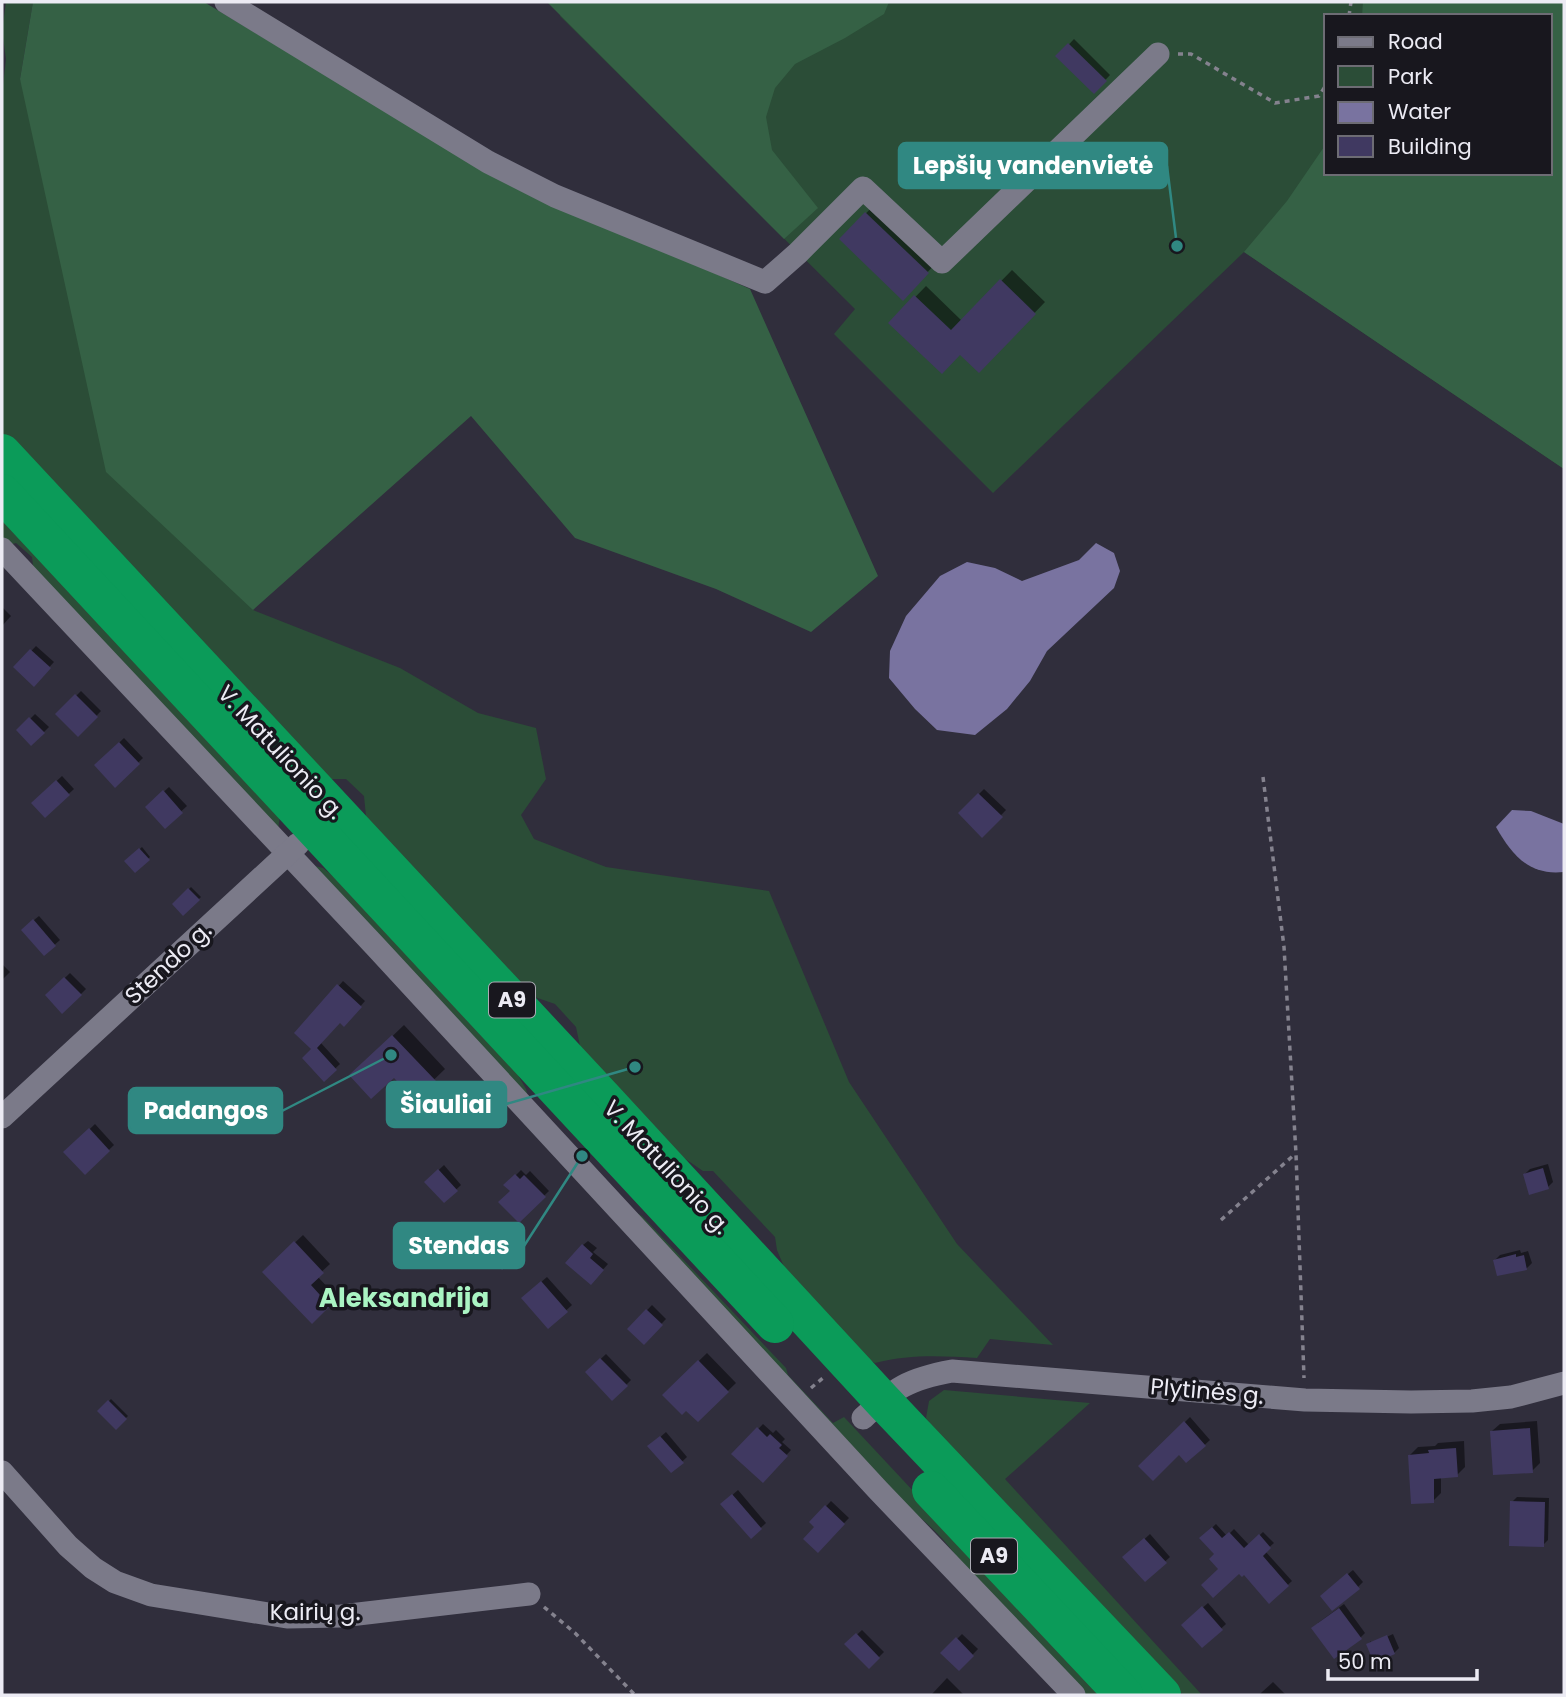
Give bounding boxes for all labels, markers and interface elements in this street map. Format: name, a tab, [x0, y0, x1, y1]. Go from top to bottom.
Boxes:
legend	[1324, 14, 1552, 175]
text: Road	[1388, 27, 1443, 56]
text: Park	[1388, 62, 1433, 91]
text: Water	[1388, 97, 1451, 126]
text: Building	[1388, 132, 1472, 161]
callout: Lepšių vandenvietė	[899, 143, 1167, 188]
text: Lepšių vandenvietė	[913, 149, 1153, 182]
street label: V. Matulionio g.	[210, 678, 352, 826]
street label: Stendo g.	[118, 915, 218, 1011]
road number: A9	[489, 982, 535, 1018]
callout: Šiauliai	[387, 1082, 506, 1127]
callout: Padangos	[129, 1088, 282, 1133]
text: Šiauliai	[400, 1088, 492, 1121]
street label: V. Matulionio g.	[596, 1093, 738, 1241]
text: Padangos	[143, 1094, 269, 1127]
callout: Stendas	[394, 1223, 524, 1268]
text: Stendas	[408, 1229, 510, 1262]
district label: Aleksandrija	[319, 1280, 489, 1316]
street label: Plytinės g.	[1149, 1370, 1265, 1412]
road number: A9	[971, 1538, 1017, 1574]
street label: Kairių g.	[270, 1596, 360, 1628]
scale bar	[1328, 1638, 1477, 1682]
text: 50 m	[1338, 1647, 1392, 1676]

